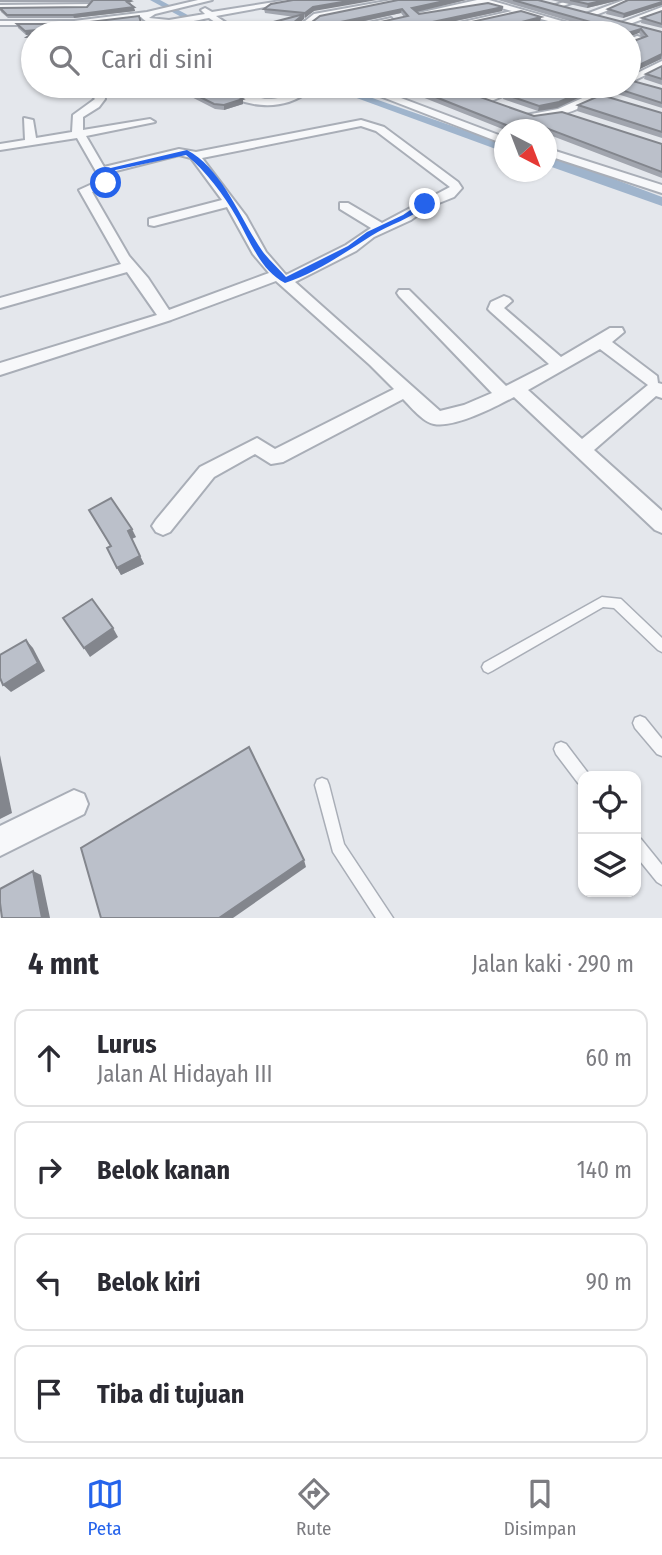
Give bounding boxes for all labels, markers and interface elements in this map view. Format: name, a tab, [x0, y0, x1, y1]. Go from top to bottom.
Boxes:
search box	[21, 21, 641, 98]
icon: search	[45, 41, 83, 79]
text: Cari di sini	[101, 44, 213, 75]
north arrow	[494, 119, 557, 182]
route start	[90, 167, 121, 198]
route end	[409, 188, 440, 219]
map controls	[578, 771, 641, 897]
button: locate	[578, 771, 641, 834]
button: layers	[578, 834, 641, 897]
text: 4 mnt	[28, 946, 99, 982]
text: Jalan kaki · 290 m	[472, 950, 634, 978]
text: Lurus	[97, 1029, 157, 1060]
icon: ahead	[30, 1039, 68, 1077]
text: 60 m	[586, 1044, 632, 1072]
text: Jalan Al Hidayah III	[97, 1060, 272, 1088]
icon: right	[30, 1151, 68, 1189]
text: Belok kanan	[97, 1155, 230, 1186]
text: 140 m	[577, 1156, 632, 1184]
icon: left	[30, 1263, 68, 1301]
text: Belok kiri	[97, 1267, 200, 1298]
text: 90 m	[586, 1268, 632, 1296]
icon: arrive	[30, 1375, 68, 1413]
text: Tiba di tujuan	[97, 1379, 244, 1410]
tab: Peta	[86, 1475, 124, 1540]
tab: Rute	[295, 1475, 333, 1540]
tab: Disimpan	[504, 1475, 576, 1540]

